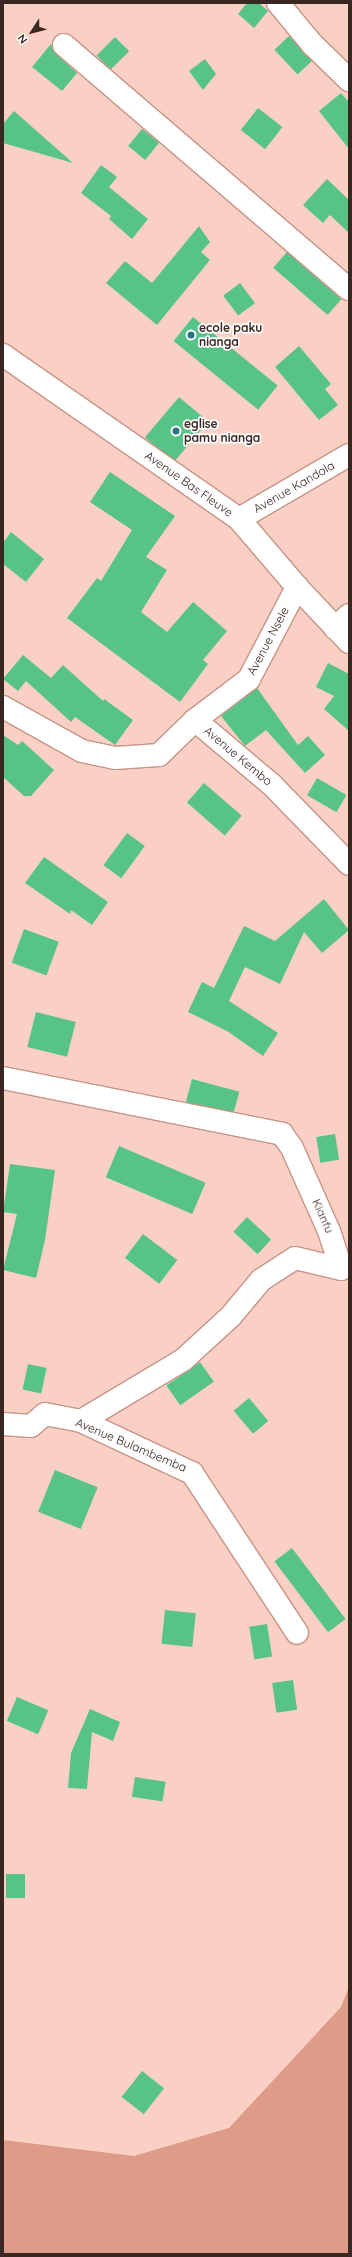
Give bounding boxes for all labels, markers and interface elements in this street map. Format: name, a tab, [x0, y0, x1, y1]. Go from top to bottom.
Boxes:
north arrow	[12, 12, 52, 52]
text: N	[14, 32, 30, 46]
place label: ecole paku nianga	[199, 321, 262, 349]
marker: ecole paku nianga	[186, 330, 196, 340]
place label: eglise pamu nianga	[184, 417, 260, 445]
marker: eglise pamu nianga	[171, 426, 181, 436]
street label: Avenue Bas Fleuve	[142, 448, 236, 520]
street label: Avenue Kandola	[251, 458, 337, 516]
street label: Avenue Nsele	[244, 605, 292, 677]
street label: Avenue Kembo	[201, 723, 275, 789]
street label: Kianfu	[309, 1197, 337, 1235]
street label: Avenue Bulambemba	[73, 1415, 189, 1475]

